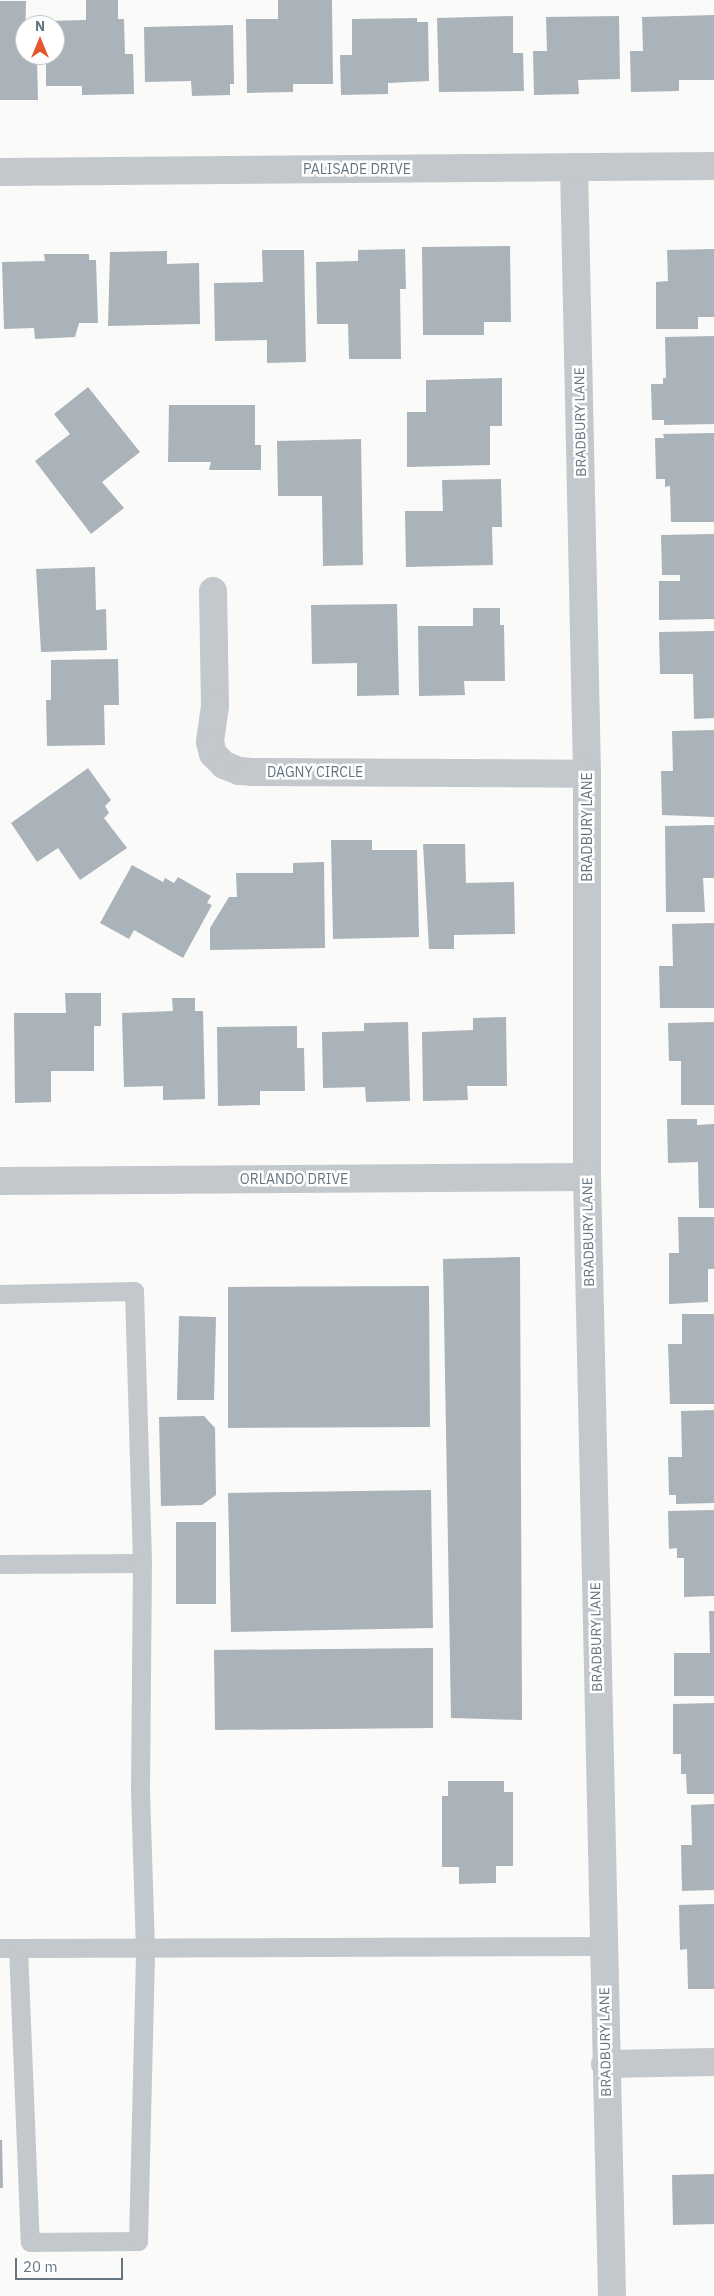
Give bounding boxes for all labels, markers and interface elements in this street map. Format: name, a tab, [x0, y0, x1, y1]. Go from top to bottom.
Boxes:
north arrow	[15, 15, 65, 65]
text: N	[35, 17, 45, 35]
street label: PALISADE DRIVE	[303, 161, 411, 177]
street label: BRADBURY LANE	[571, 367, 589, 477]
street label: DAGNY CIRCLE	[267, 764, 363, 780]
street label: BRADBURY LANE	[579, 772, 595, 882]
street label: ORLANDO DRIVE	[240, 1171, 348, 1187]
street label: BRADBURY LANE	[579, 1177, 597, 1287]
street label: BRADBURY LANE	[587, 1582, 605, 1692]
street label: BRADBURY LANE	[596, 1987, 614, 2097]
scale bar	[18, 2248, 125, 2280]
text: 20 m	[23, 2257, 58, 2276]

